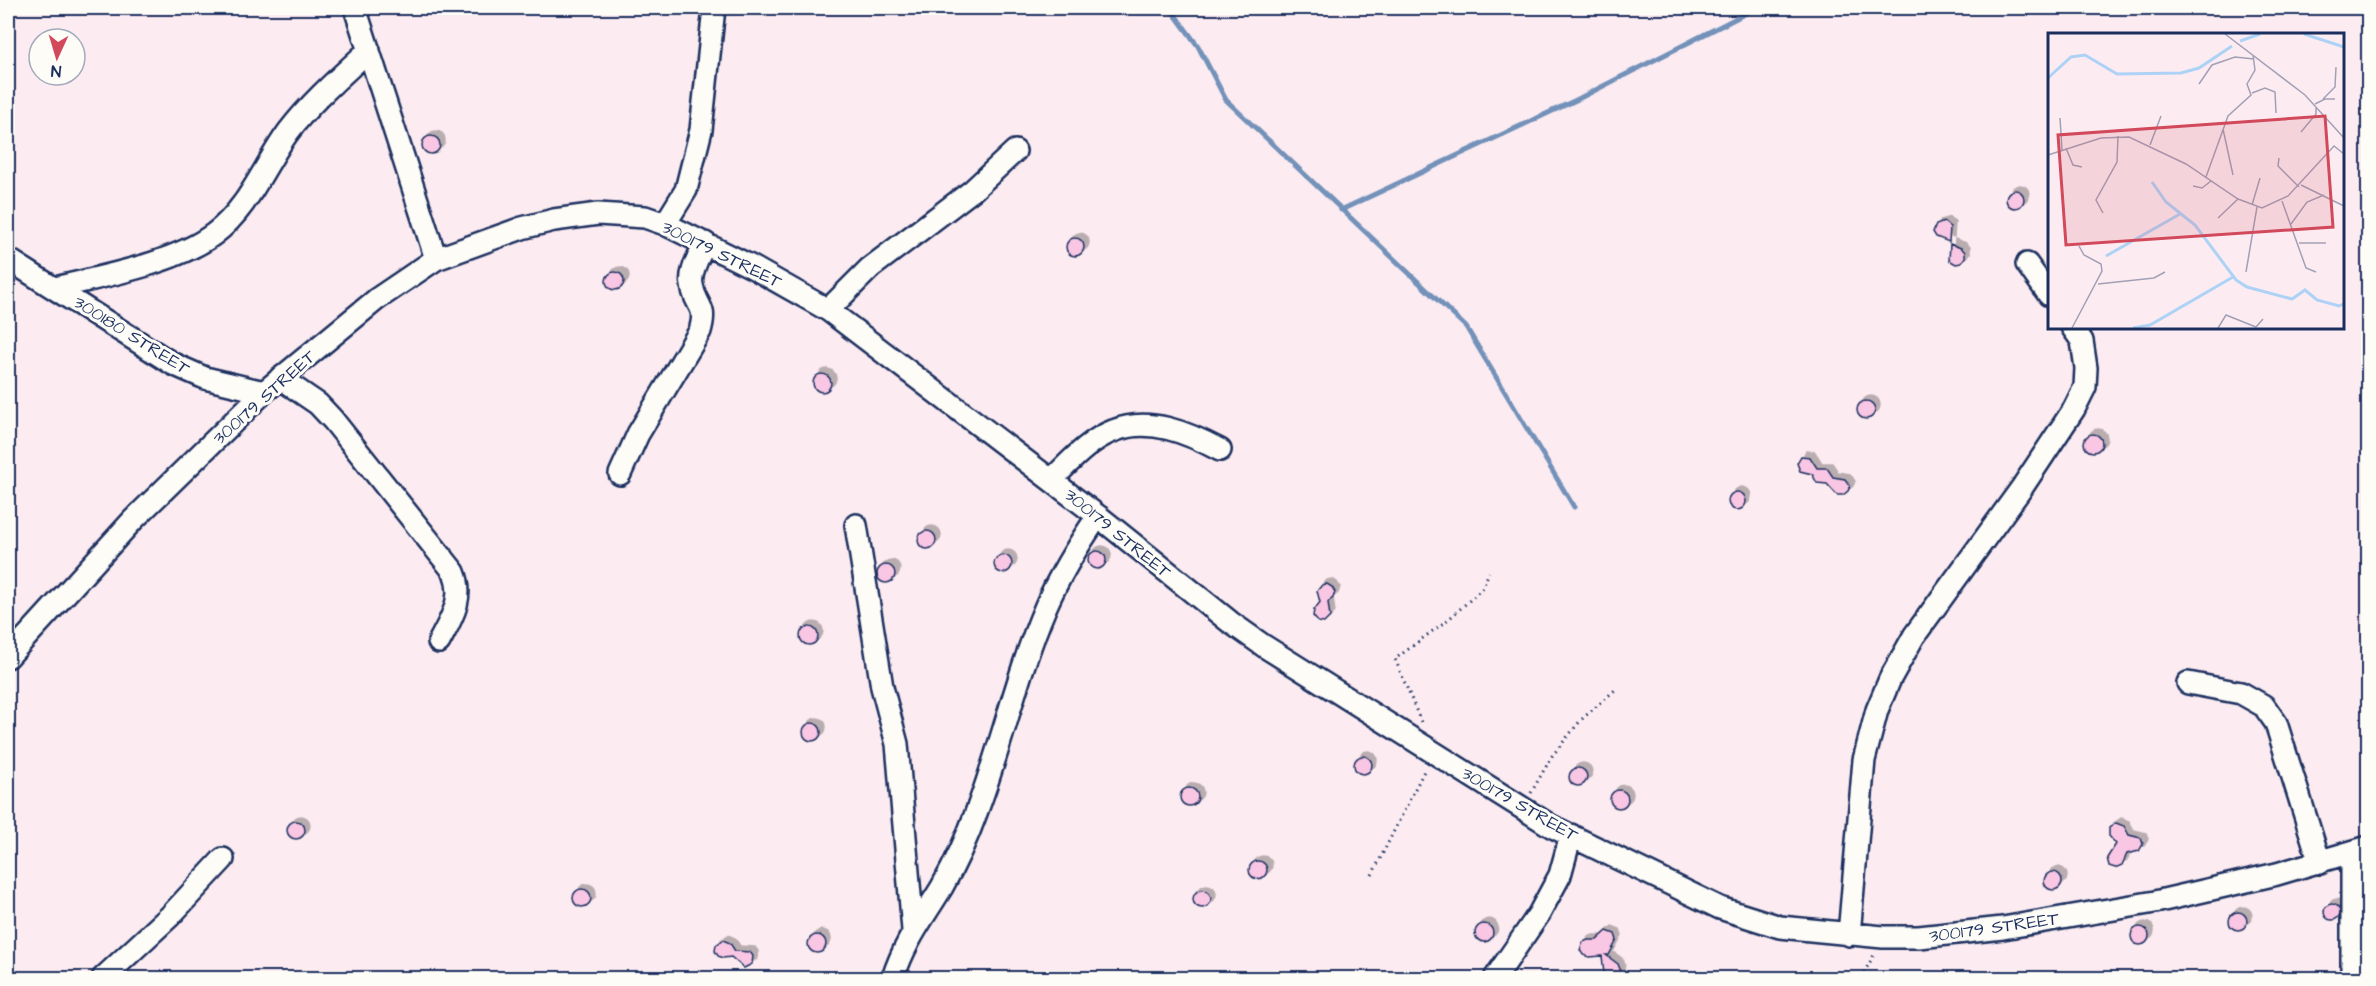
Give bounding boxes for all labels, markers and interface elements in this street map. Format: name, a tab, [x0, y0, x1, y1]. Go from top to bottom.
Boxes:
north arrow	[27, 27, 87, 87]
inset map	[2048, 33, 2343, 328]
text: N	[50, 60, 62, 82]
street label: 300179 STREET	[658, 215, 787, 295]
street label: 300180 STREET	[69, 290, 195, 382]
street label: 300179 STREET	[207, 344, 322, 450]
street label: 300179 STREET	[1059, 483, 1177, 585]
street label: 300179 STREET	[1457, 761, 1583, 848]
street label: 300179 STREET	[1928, 906, 2061, 949]

